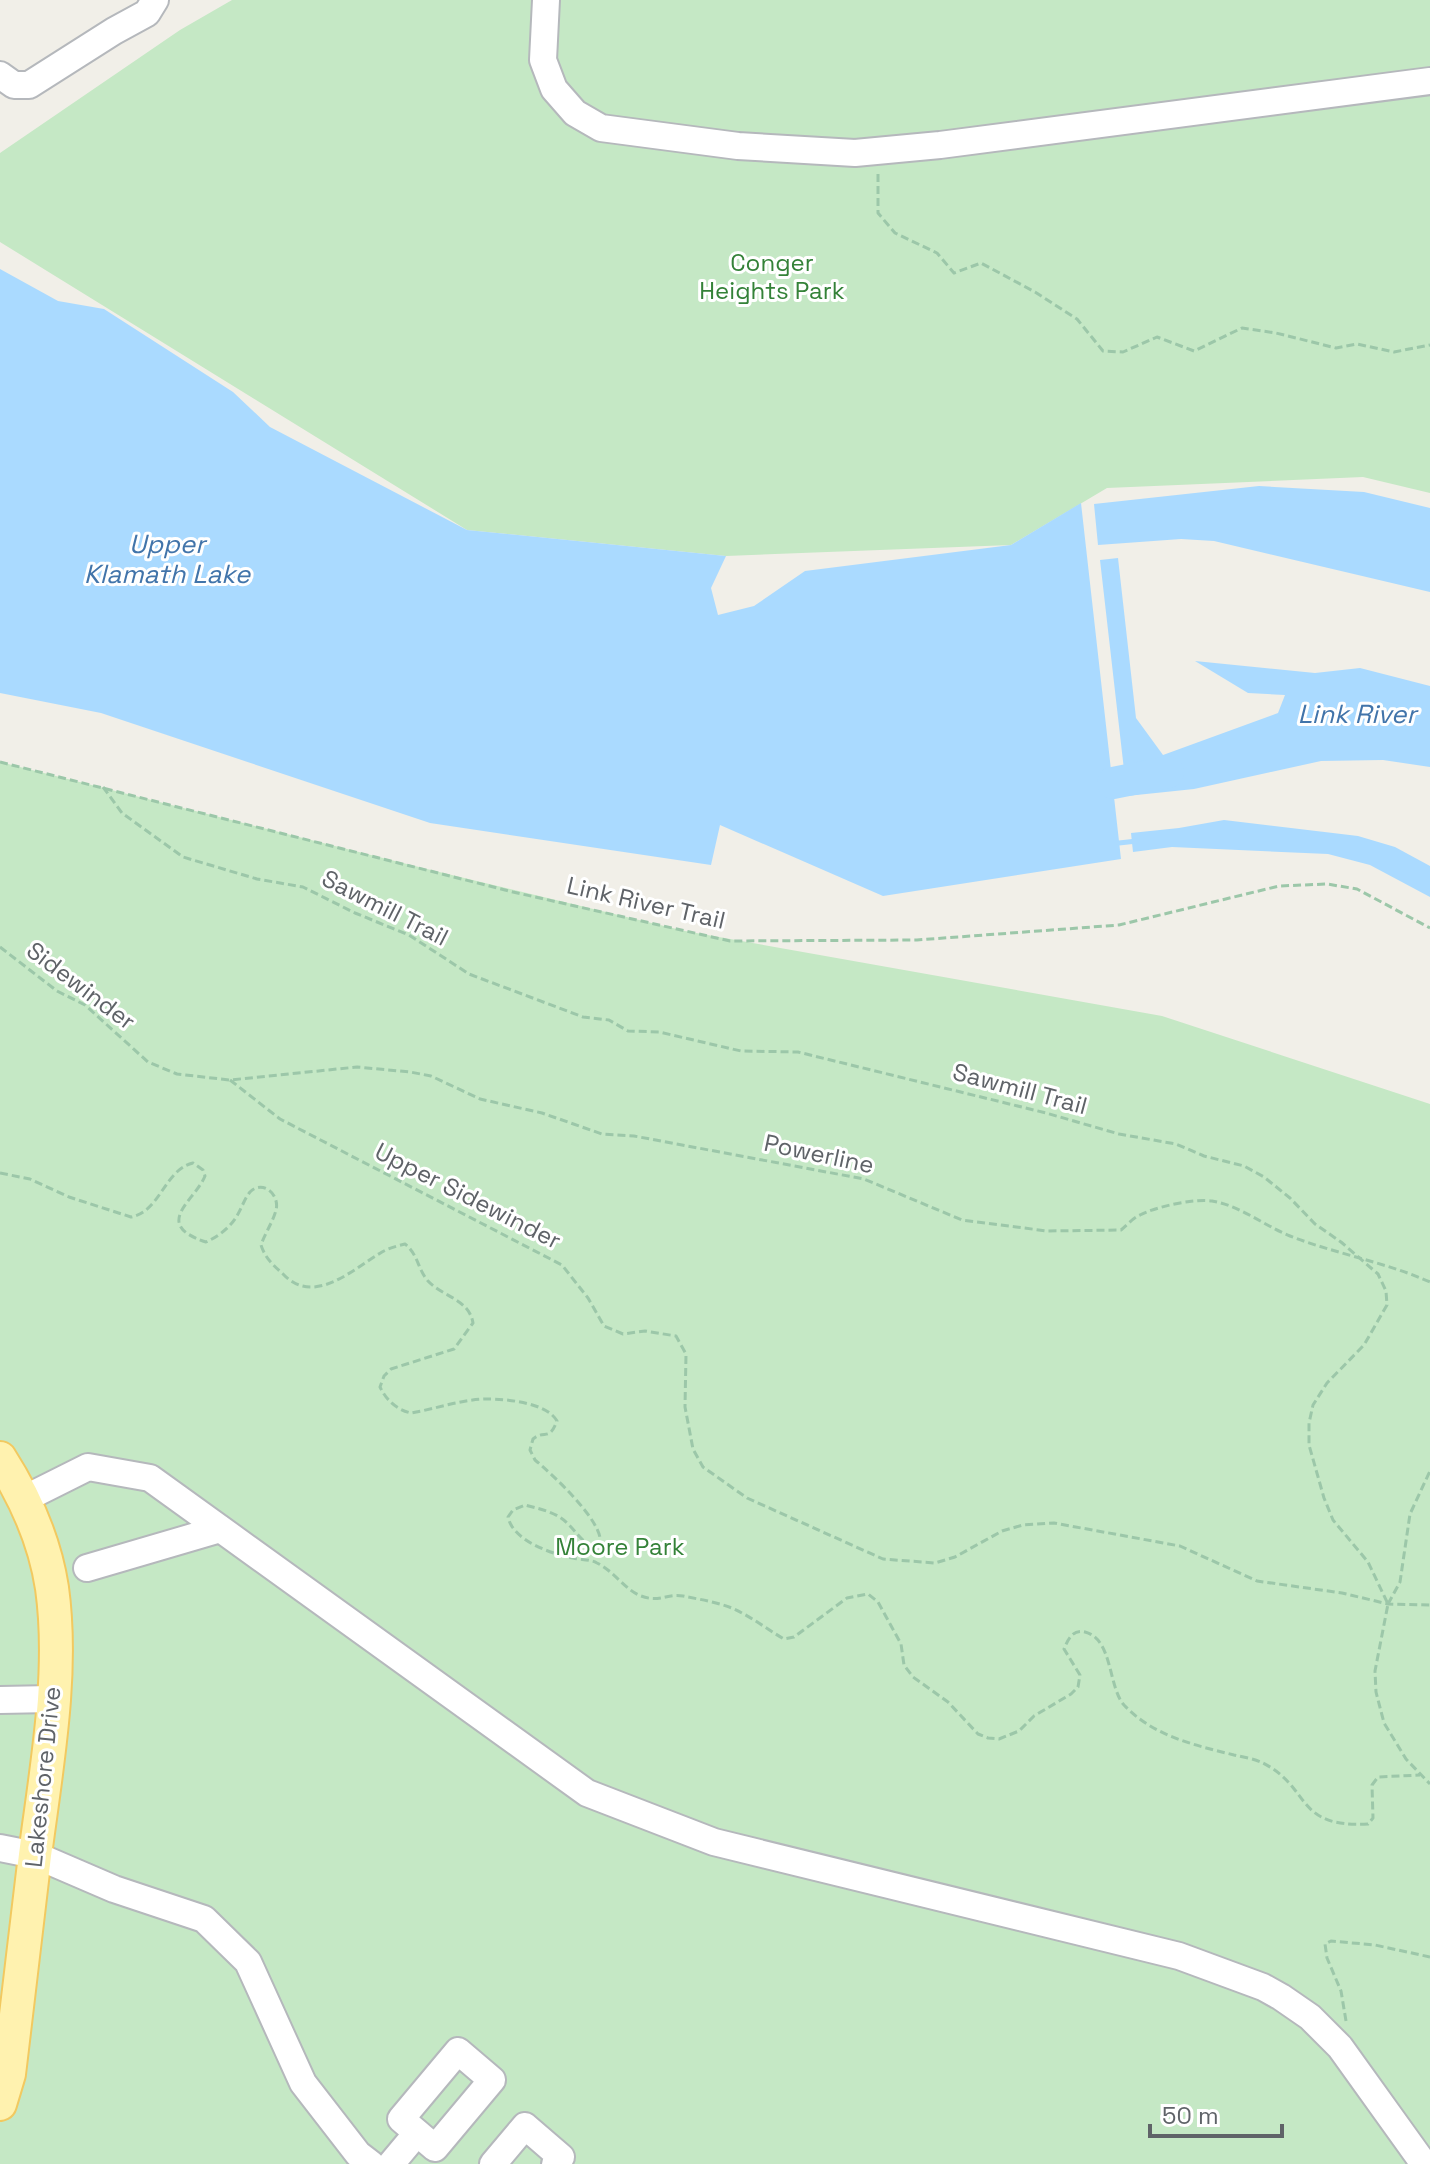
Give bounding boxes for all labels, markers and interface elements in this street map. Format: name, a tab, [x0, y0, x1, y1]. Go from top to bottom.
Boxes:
park label: Conger Heights Park	[699, 247, 845, 306]
water label: Upper Klamath Lake	[84, 527, 252, 591]
water label: Link River	[1298, 697, 1420, 731]
street label: Sawmill Trail	[317, 862, 454, 953]
street label: Link River Trail	[564, 869, 728, 936]
street label: Sidewinder	[21, 935, 142, 1037]
street label: Sawmill Trail	[950, 1056, 1091, 1121]
street label: Powerline	[761, 1127, 877, 1180]
street label: Upper Sidewinder	[370, 1135, 567, 1256]
park label: Moore Park	[555, 1531, 685, 1562]
street label: Lakeshore Drive	[18, 1685, 67, 1869]
scale bar	[1150, 2088, 1282, 2138]
text: 50 m	[1162, 2100, 1219, 2131]

